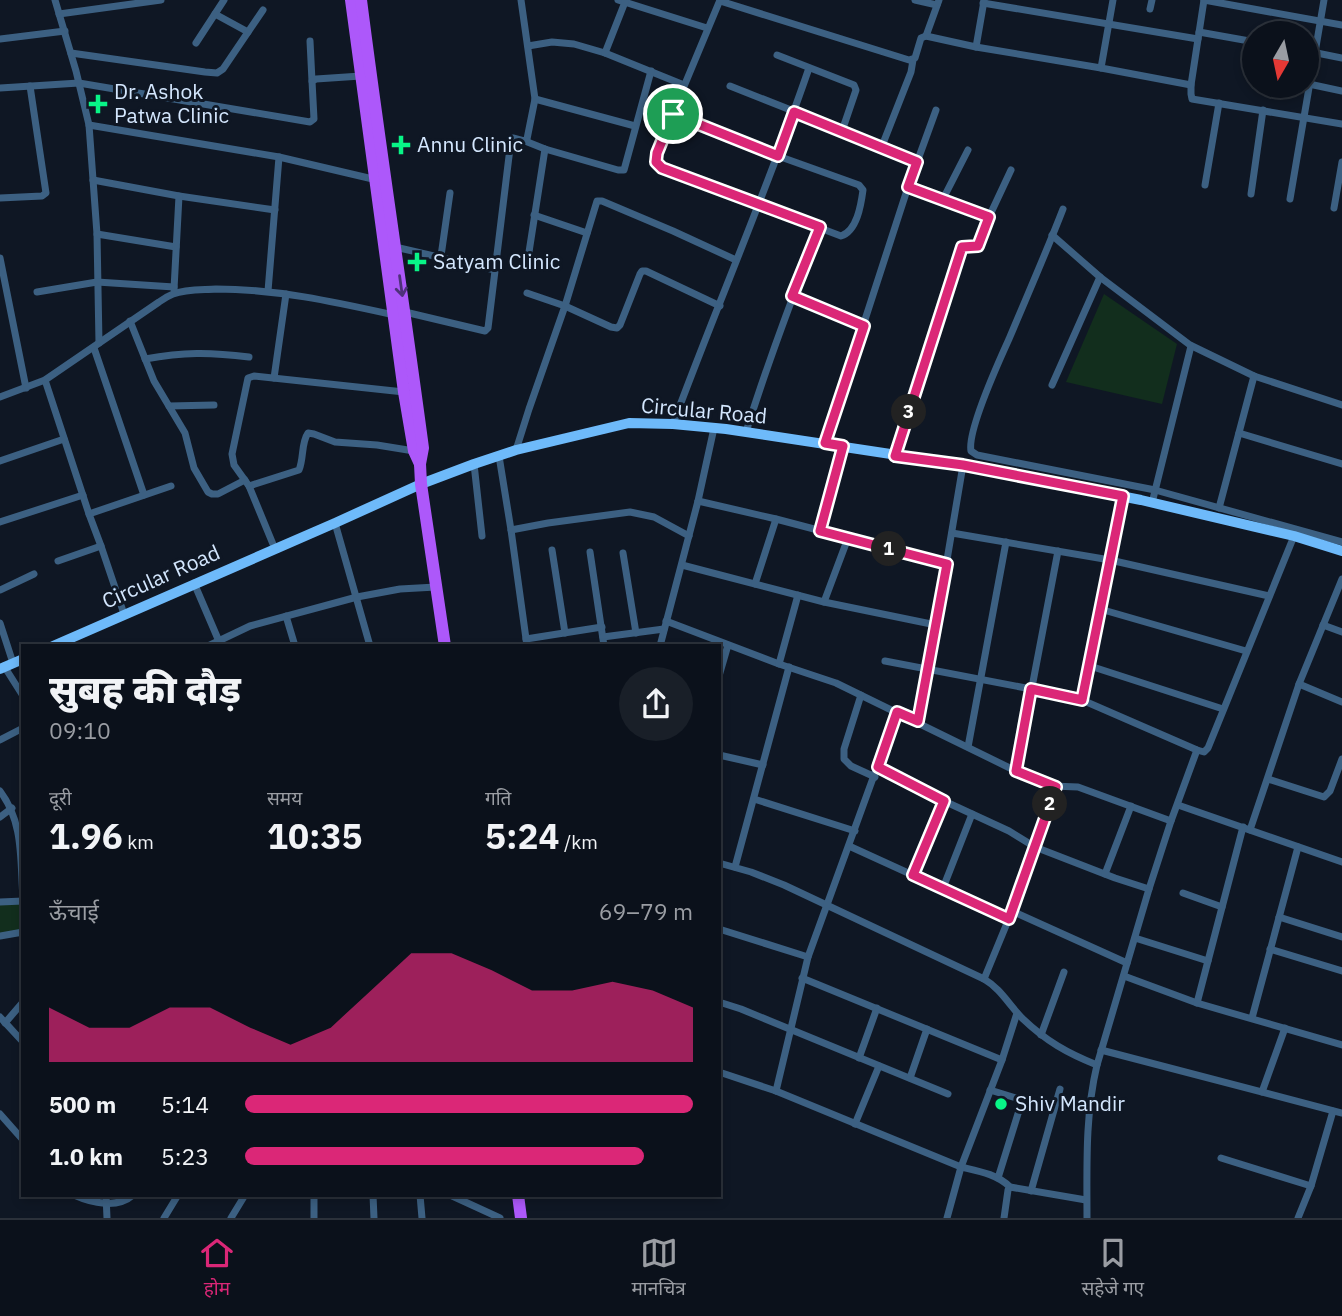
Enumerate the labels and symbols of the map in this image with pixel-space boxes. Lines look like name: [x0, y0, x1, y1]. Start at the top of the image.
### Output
north arrow: [1242, 21, 1320, 98]
place label: Dr. Ashok Patwa Clinic: [114, 77, 229, 129]
pin: [643, 84, 703, 144]
marker: Dr. Ashok Patwa Clinic: [88, 94, 108, 114]
place label: Annu Clinic: [417, 130, 523, 158]
marker: Annu Clinic: [391, 135, 411, 155]
place label: Satyam Clinic: [433, 247, 560, 275]
marker: Satyam Clinic: [407, 252, 427, 272]
one-way arrow: [395, 274, 408, 297]
street label: Circular Road: [640, 391, 768, 429]
pin: 3: [892, 394, 926, 430]
pin: 1: [872, 532, 906, 566]
street label: Circular Road: [97, 538, 224, 615]
pin: 2: [1032, 786, 1068, 822]
place label: Shiv Mandir: [1015, 1089, 1125, 1117]
marker: Shiv Mandir: [993, 1096, 1009, 1112]

